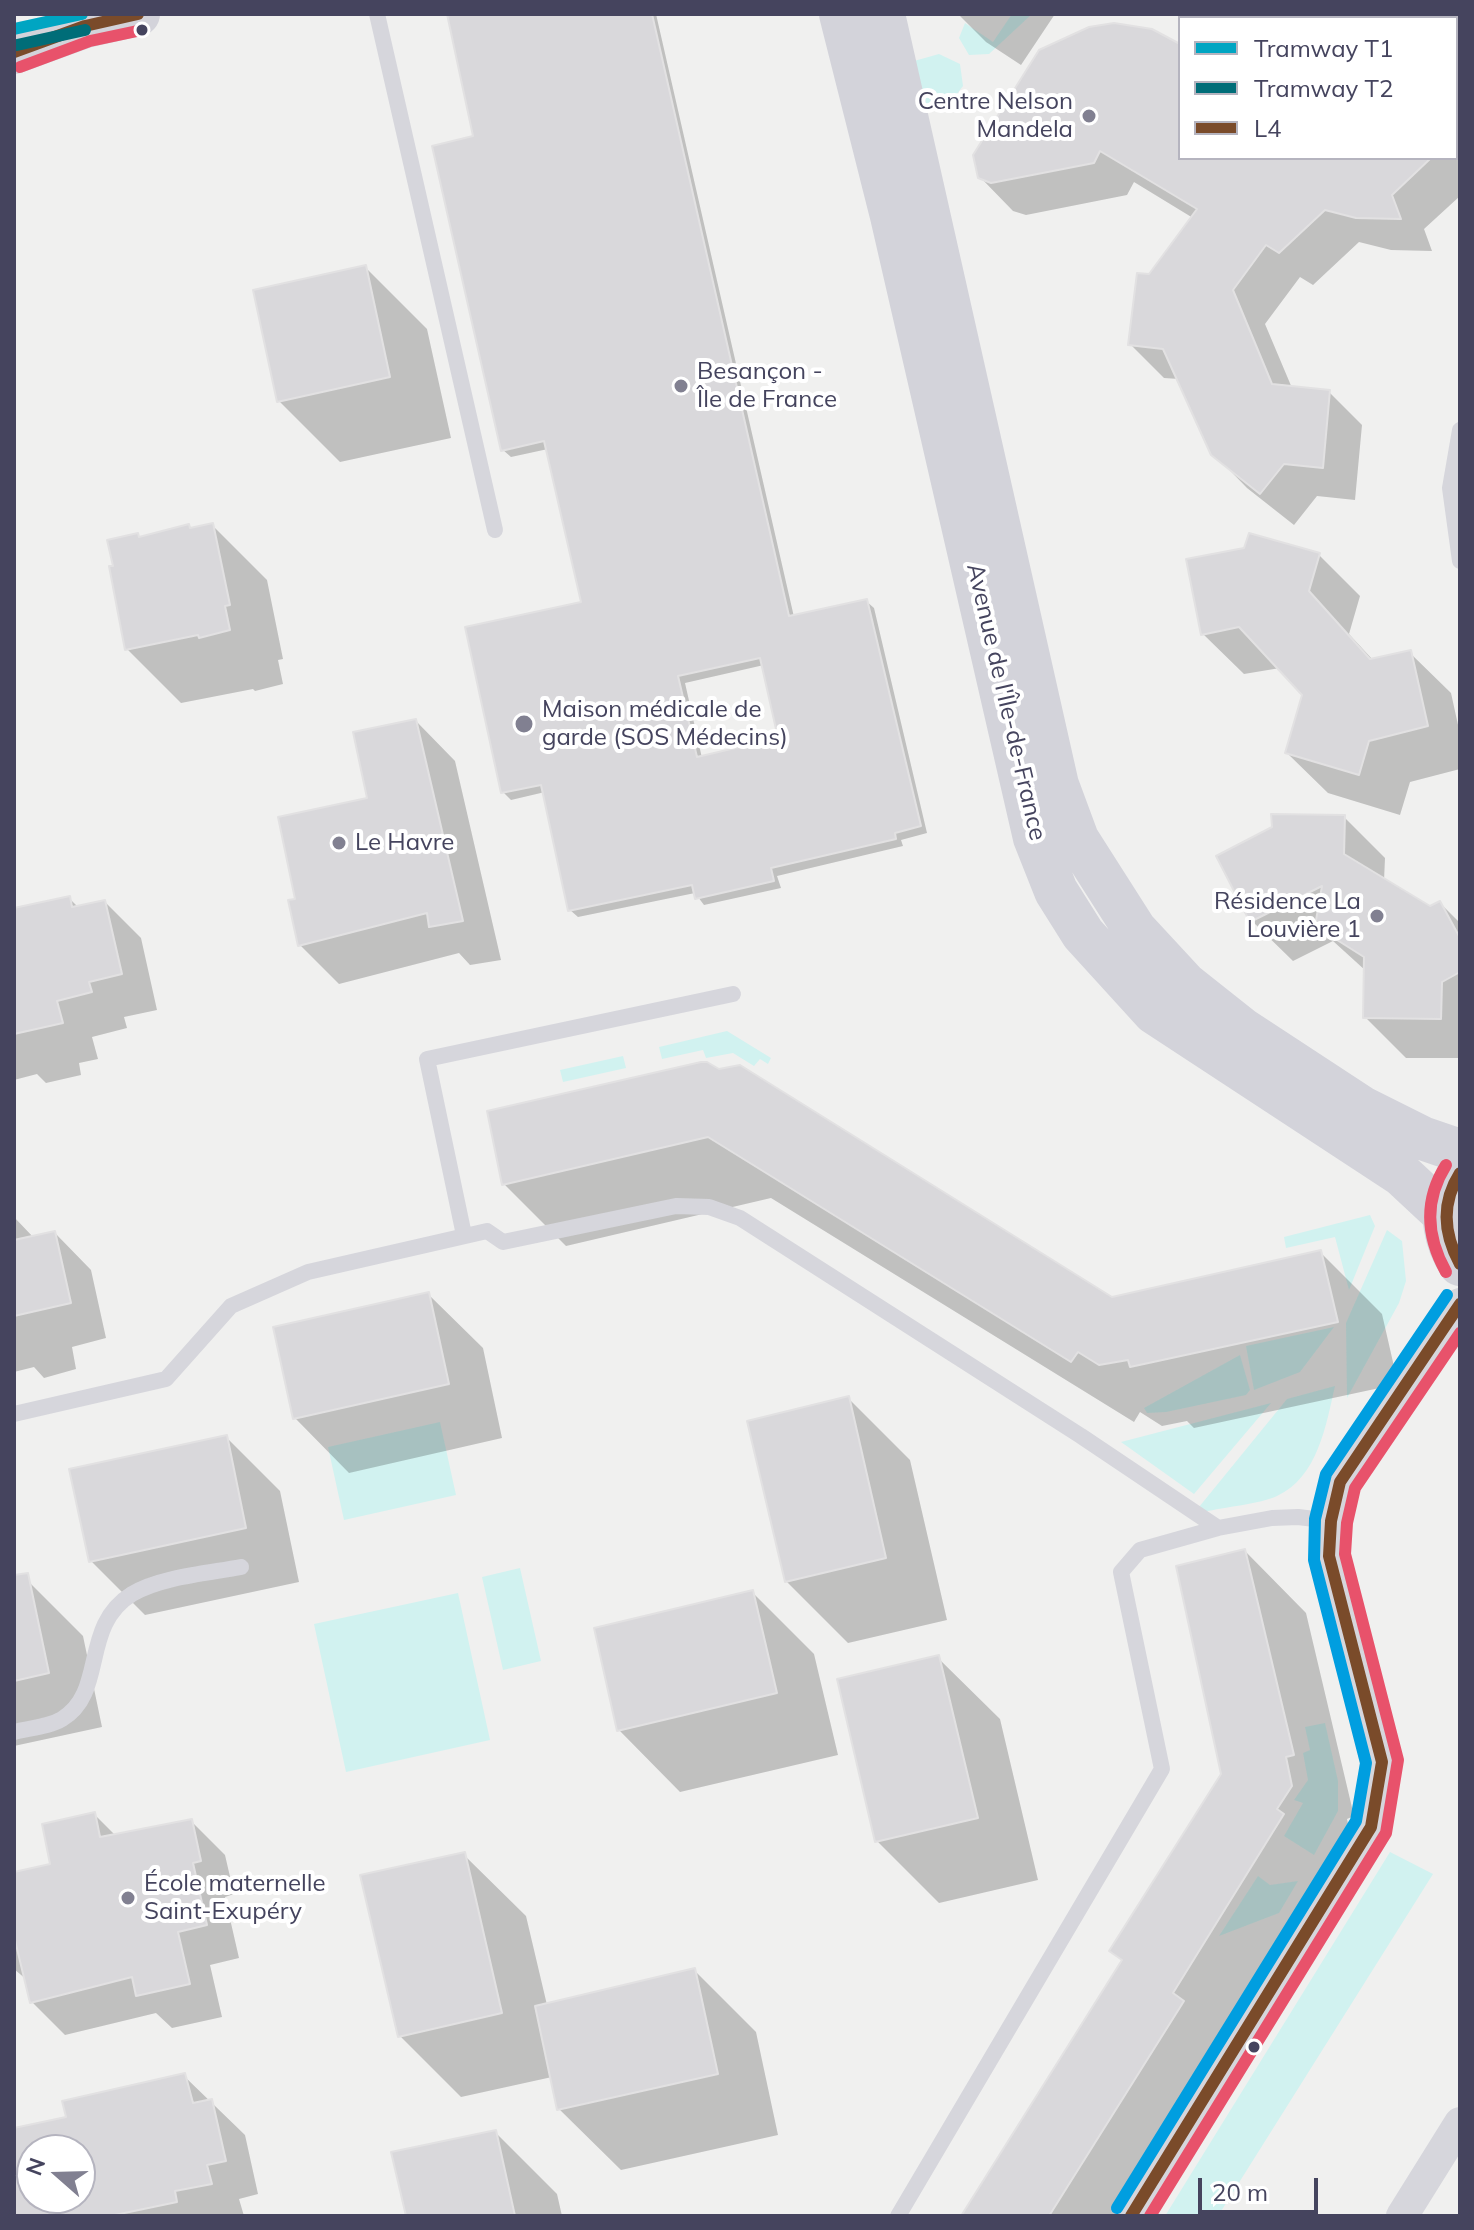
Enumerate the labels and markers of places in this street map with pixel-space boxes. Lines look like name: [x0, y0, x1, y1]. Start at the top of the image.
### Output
unlabelled marker: [134, 22, 150, 38]
place label: Centre Nelson Mandela: [918, 88, 1073, 144]
marker: Centre Nelson Mandela: [1080, 107, 1098, 125]
place label: Besançon - Île de France: [697, 358, 837, 414]
marker: Besançon - Île de France: [672, 377, 690, 395]
place label: Maison médicale de garde (SOS Médecins): [542, 696, 788, 752]
marker: Maison médicale de garde (SOS Médecins): [513, 713, 535, 735]
place label: Le Havre: [355, 829, 454, 857]
marker: Le Havre: [330, 834, 348, 852]
place label: Résidence La Louvière 1: [1214, 888, 1361, 944]
marker: Résidence La Louvière 1: [1368, 907, 1386, 925]
place label: École maternelle Saint-Exupéry: [144, 1870, 326, 1926]
marker: École maternelle Saint-Exupéry: [119, 1889, 137, 1907]
unlabelled marker: [1246, 2039, 1262, 2055]

